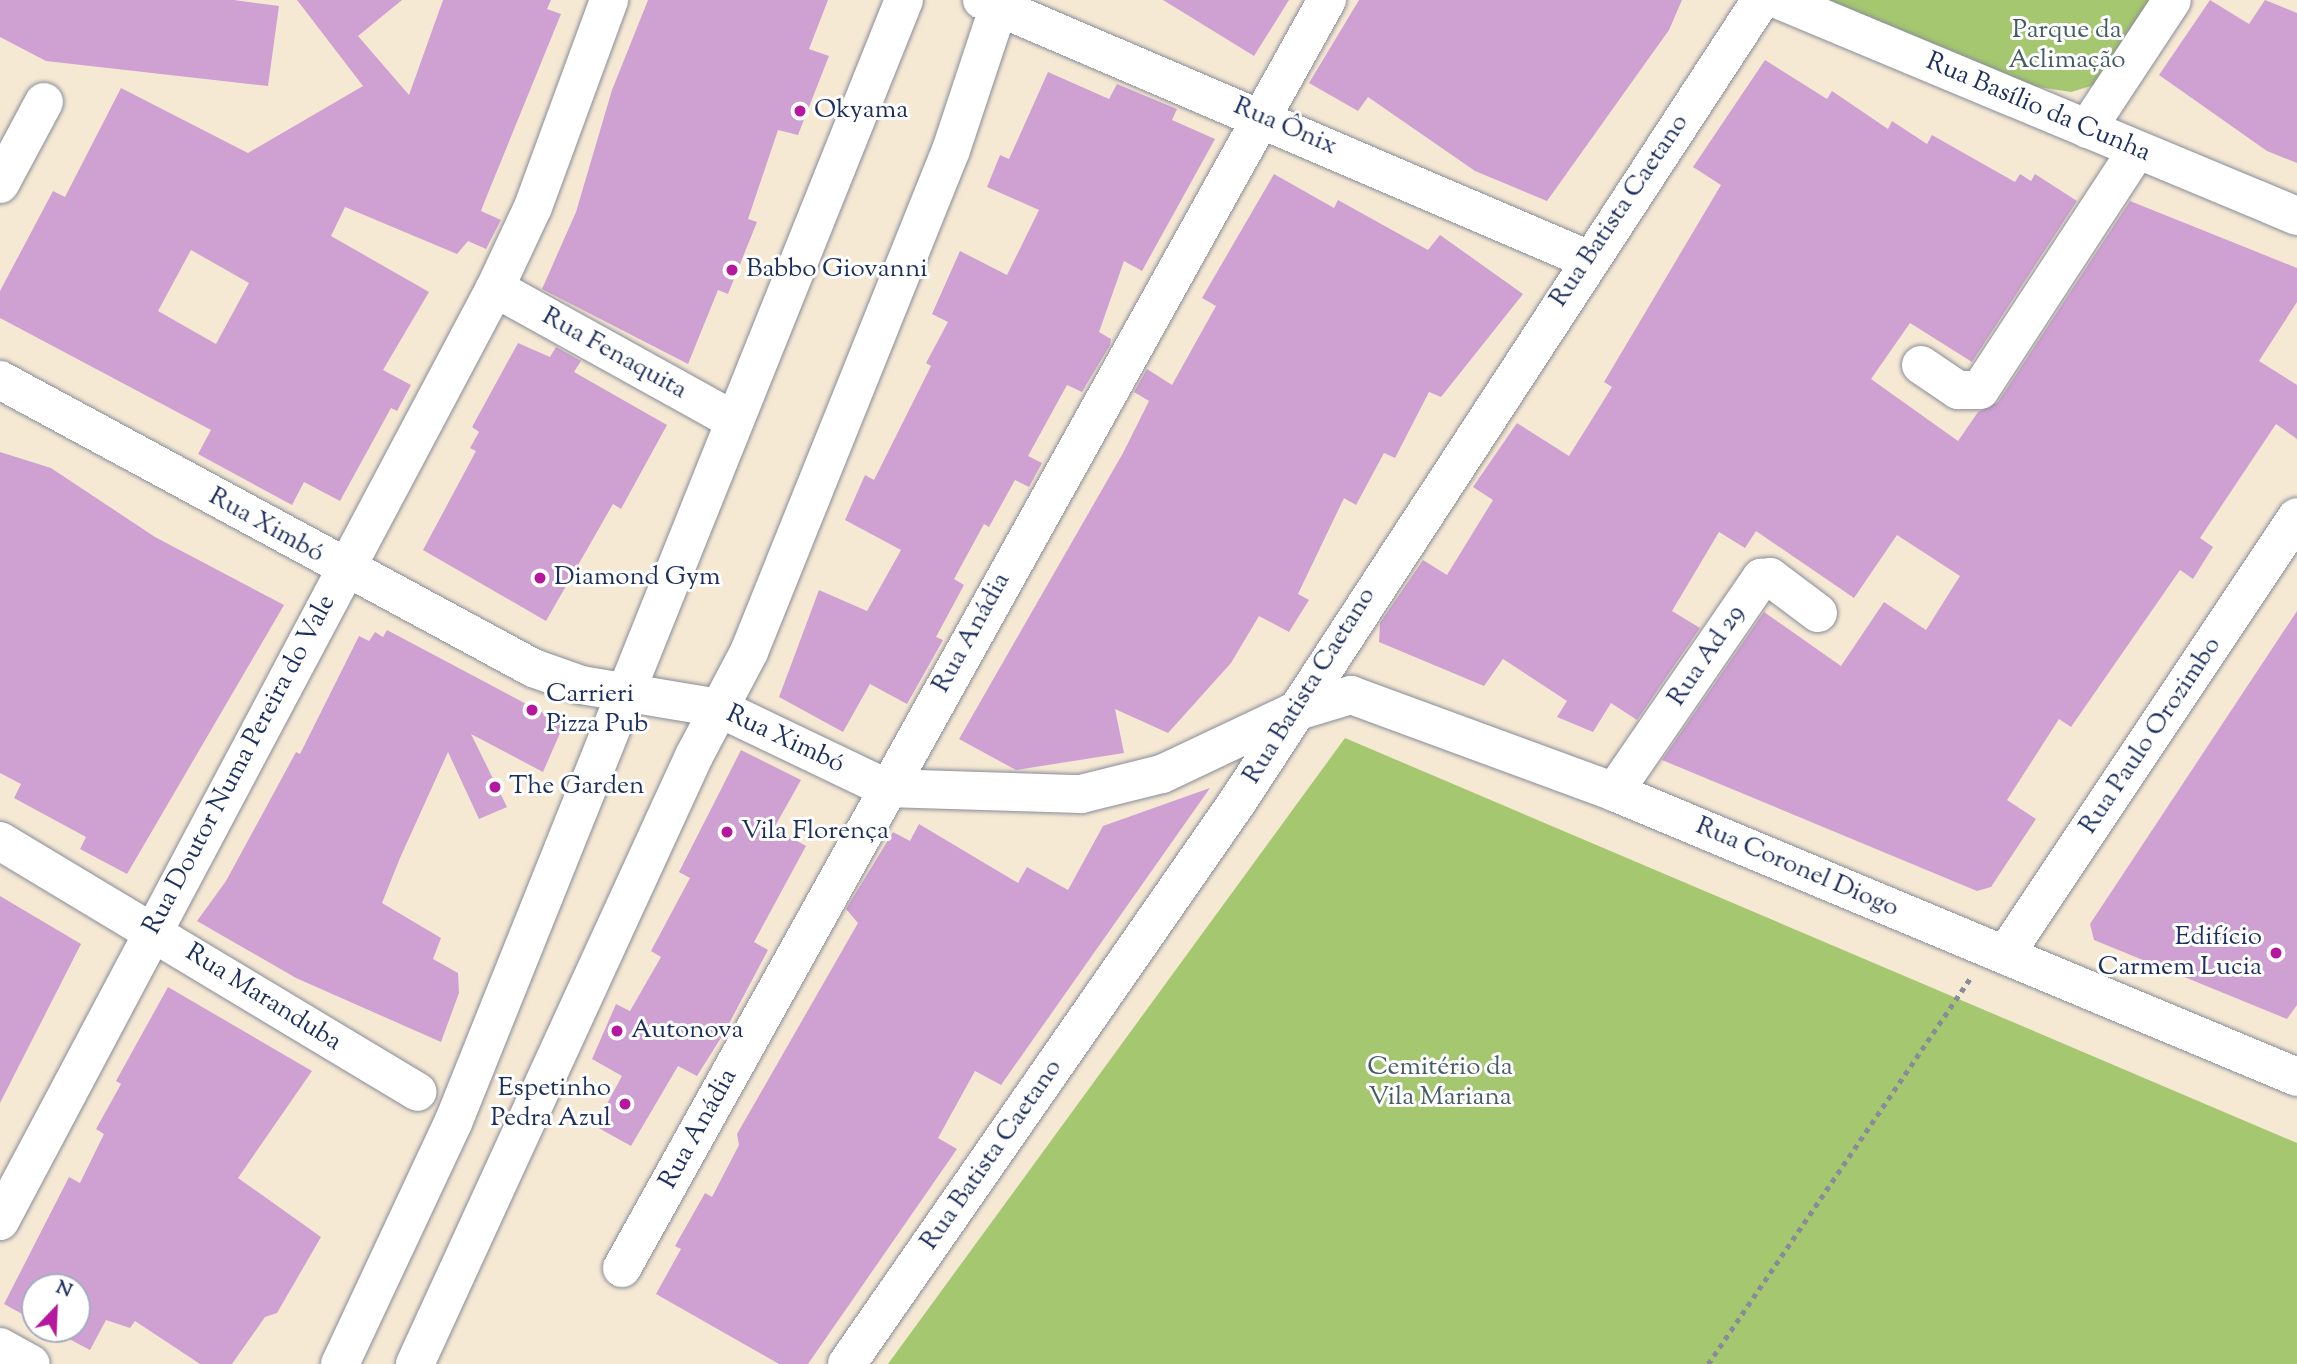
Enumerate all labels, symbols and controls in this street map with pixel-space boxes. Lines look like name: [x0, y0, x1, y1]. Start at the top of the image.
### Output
park label: Parque da Aclimação: [2009, 15, 2125, 76]
street label: Rua Basílio da Cunha: [1921, 47, 2155, 169]
street label: Rua Ônix: [1228, 91, 1342, 163]
place label: Okyama: [814, 95, 908, 127]
marker: Okyama: [792, 103, 808, 119]
street label: Rua Batista Caetano: [1544, 109, 1696, 313]
place label: Babbo Giovanni: [746, 254, 928, 286]
marker: Babbo Giovanni: [724, 262, 740, 278]
street label: Rua Fenaquita: [536, 301, 692, 407]
street label: Rua Ximbó: [203, 482, 329, 570]
place label: Diamond Gym: [554, 562, 720, 594]
street label: Rua Anádia: [926, 567, 1018, 699]
marker: Diamond Gym: [532, 570, 548, 586]
street label: Rua Batista Caetano: [1237, 582, 1383, 790]
street label: Rua Doutor Numa Pereira do Vale: [137, 590, 343, 940]
street label: Rua Ad 29: [1662, 599, 1752, 713]
street label: Rua Paulo Orozimbo: [2073, 631, 2229, 841]
place label: Carrieri Pizza Pub: [546, 679, 648, 740]
street label: Rua Ximbó: [721, 699, 849, 781]
marker: Carrieri Pizza Pub: [524, 702, 540, 718]
place label: The Garden: [509, 771, 644, 803]
marker: The Garden: [487, 779, 503, 795]
street label: Rua Coronel Diogo: [1691, 811, 1903, 925]
place label: Vila Florença: [741, 816, 889, 848]
marker: Vila Florença: [719, 824, 735, 840]
place label: Edifício Carmem Lucia: [2098, 922, 2262, 984]
street label: Rua Maranduba: [179, 938, 347, 1058]
marker: Edifício Carmem Lucia: [2268, 945, 2284, 961]
place label: Autonova: [631, 1015, 743, 1047]
marker: Autonova: [609, 1023, 625, 1039]
park label: Cemitério da Vila Mariana: [1367, 1052, 1513, 1114]
street label: Rua Batista Caetano: [914, 1054, 1070, 1256]
street label: Rua Anádia: [653, 1063, 745, 1195]
place label: Espetinho Pedra Azul: [490, 1073, 611, 1134]
marker: Espetinho Pedra Azul: [617, 1096, 633, 1112]
north arrow: [21, 1273, 91, 1343]
text: N: [51, 1275, 76, 1305]

